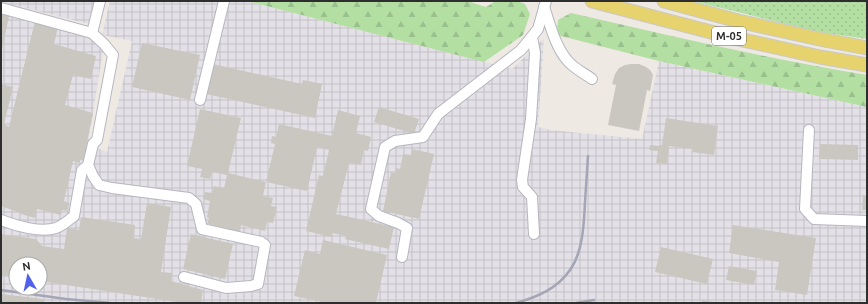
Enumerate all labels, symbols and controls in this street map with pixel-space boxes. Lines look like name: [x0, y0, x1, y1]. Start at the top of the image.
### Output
road number: М-05: [712, 27, 746, 45]
north arrow: [8, 256, 48, 296]
text: N: [21, 260, 31, 273]

